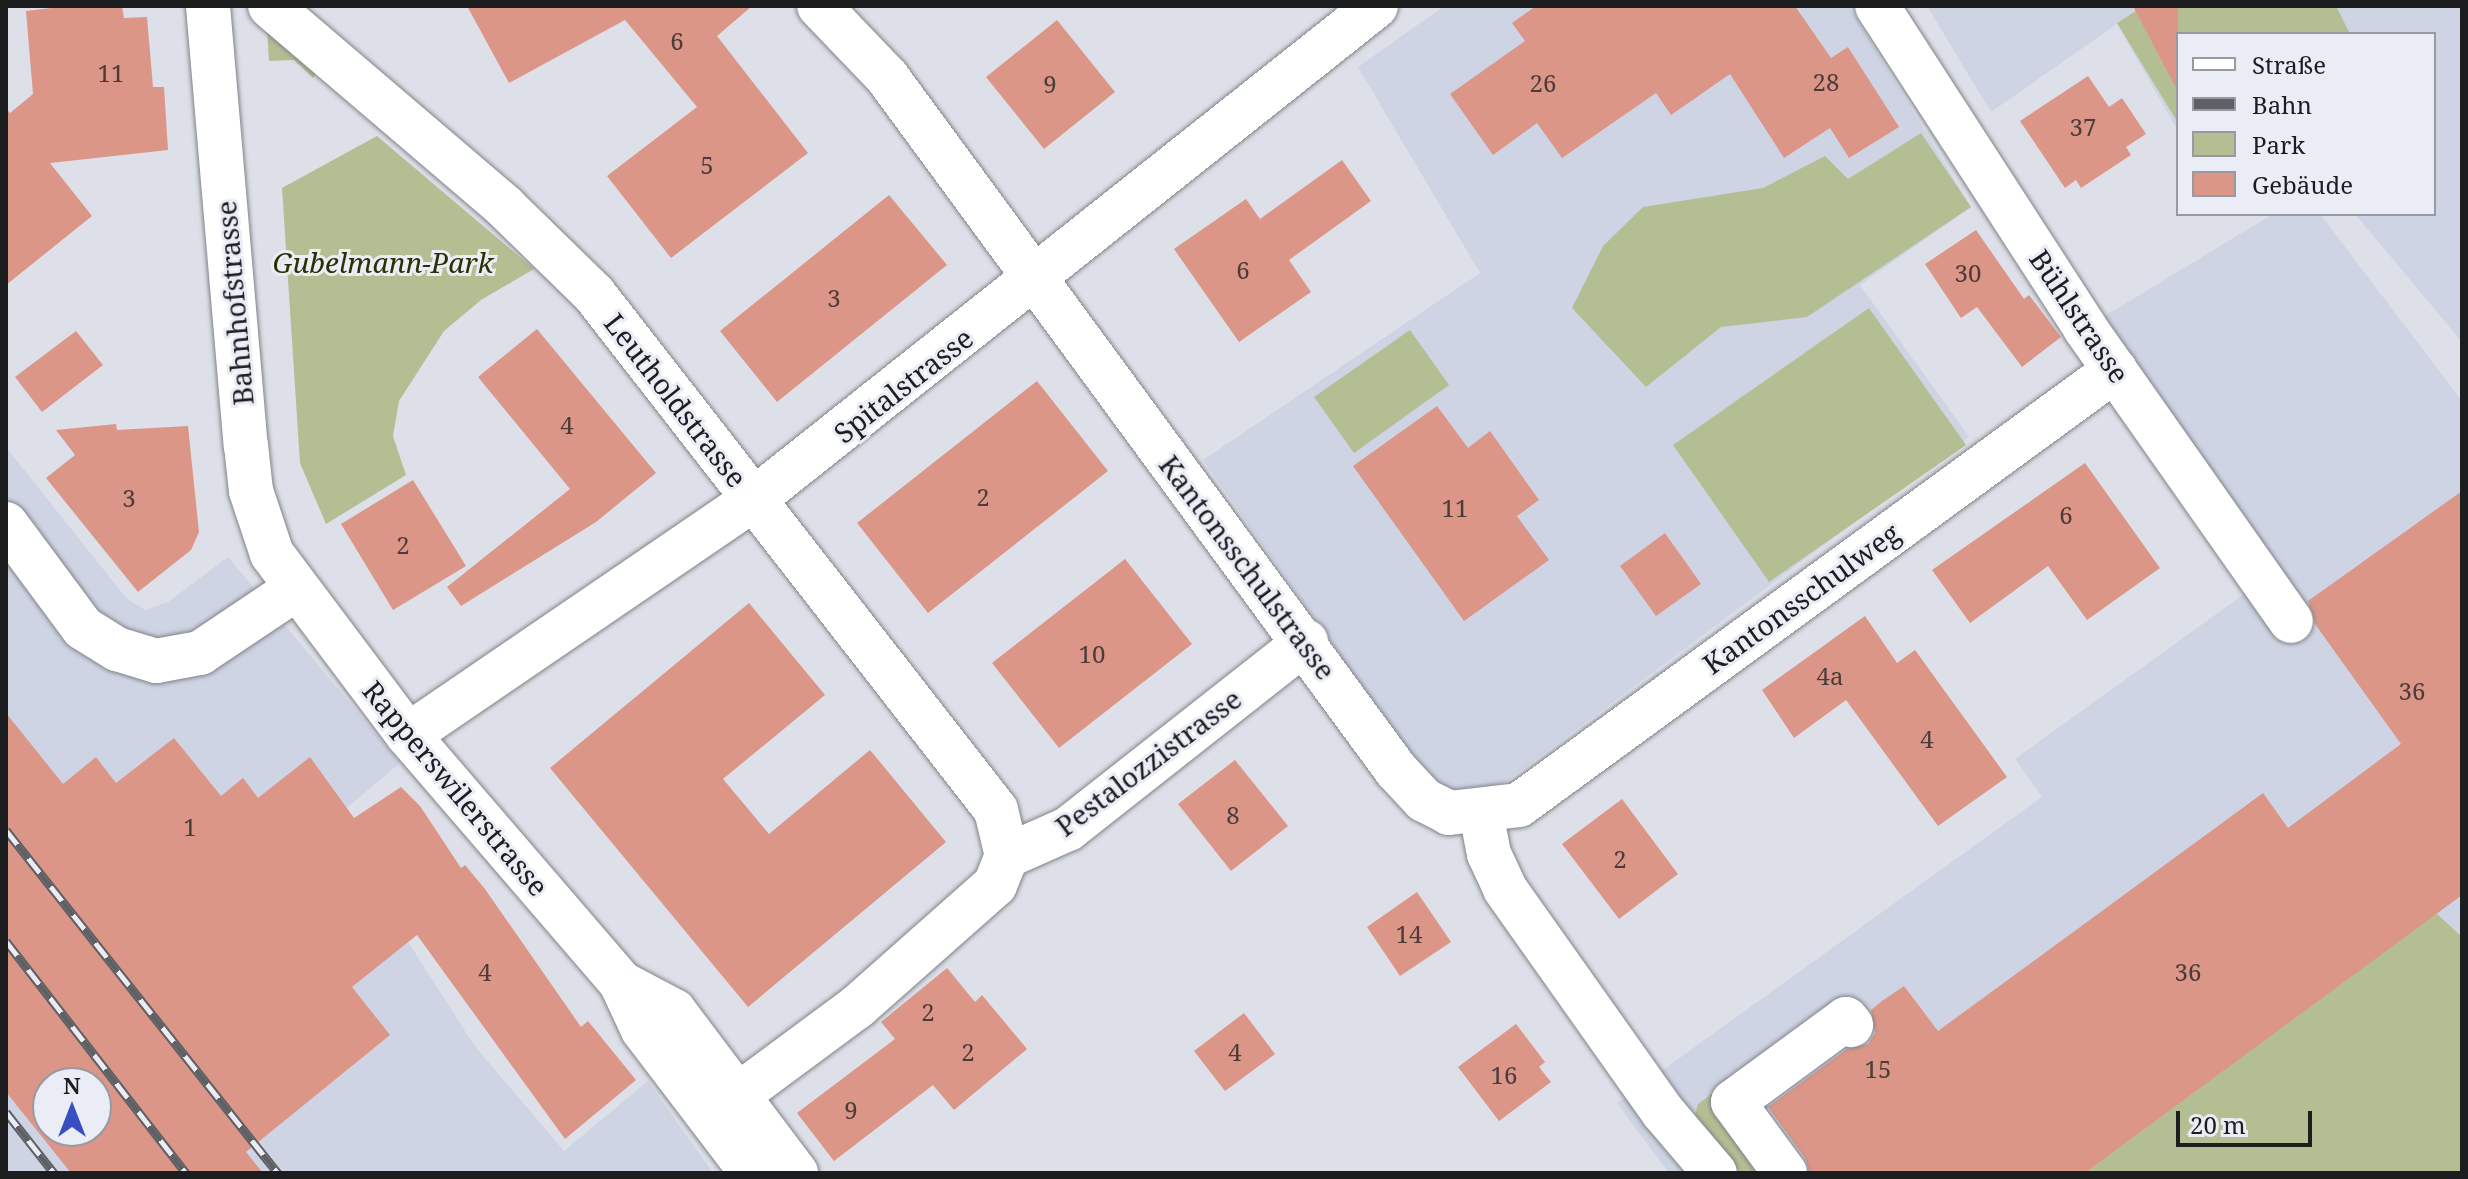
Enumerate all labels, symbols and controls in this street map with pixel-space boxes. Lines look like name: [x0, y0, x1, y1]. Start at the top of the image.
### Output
house number: 6: [670, 27, 684, 55]
legend: [2176, 32, 2436, 216]
text: Straße: [2252, 48, 2326, 81]
house number: 11: [98, 59, 124, 87]
house number: 28: [1813, 68, 1839, 96]
house number: 26: [1530, 69, 1556, 97]
house number: 9: [1043, 70, 1057, 98]
text: Bahn: [2252, 88, 2312, 121]
house number: 37: [2070, 113, 2096, 141]
text: Park: [2252, 128, 2305, 161]
house number: 5: [700, 151, 714, 179]
text: Gebäude: [2252, 168, 2353, 201]
street label: Bahnhofstrasse: [208, 199, 260, 407]
street label: Bühlstrasse: [2023, 243, 2137, 389]
park label: Gubelmann-Park: [273, 245, 493, 279]
house number: 6: [1236, 256, 1250, 284]
house number: 30: [1955, 259, 1981, 287]
house number: 3: [827, 284, 841, 312]
street label: Leutholdstrasse: [598, 307, 754, 493]
street label: Spitalstrasse: [827, 320, 979, 450]
house number: 4: [560, 411, 574, 439]
street label: Kantonsschulstrasse: [1153, 448, 1343, 686]
house number: 2: [976, 483, 990, 511]
house number: 3: [122, 484, 136, 512]
house number: 11: [1442, 494, 1468, 522]
house number: 6: [2059, 501, 2073, 529]
street label: Kantonsschulweg: [1696, 515, 1906, 681]
house number: 2: [396, 531, 410, 559]
house number: 10: [1079, 640, 1105, 668]
house number: 4a: [1817, 662, 1843, 690]
street label: Rapperswilerstrasse: [356, 674, 556, 902]
house number: 36: [2399, 677, 2425, 705]
street label: Pestalozzistrasse: [1049, 681, 1247, 843]
house number: 4: [1920, 725, 1934, 753]
house number: 8: [1226, 801, 1240, 829]
house number: 1: [183, 813, 197, 841]
house number: 2: [1613, 845, 1627, 873]
house number: 14: [1396, 920, 1422, 948]
house number: 4: [478, 958, 492, 986]
house number: 36: [2175, 958, 2201, 986]
house number: 2: [921, 998, 935, 1026]
house number: 2: [961, 1038, 975, 1066]
house number: 4: [1228, 1038, 1242, 1066]
house number: 15: [1865, 1055, 1891, 1083]
house number: 16: [1491, 1061, 1517, 1089]
north arrow: [32, 1067, 112, 1147]
text: N: [63, 1070, 81, 1100]
scale bar: [2180, 1095, 2316, 1145]
house number: 9: [844, 1096, 858, 1124]
text: 20 m: [2190, 1108, 2246, 1141]

